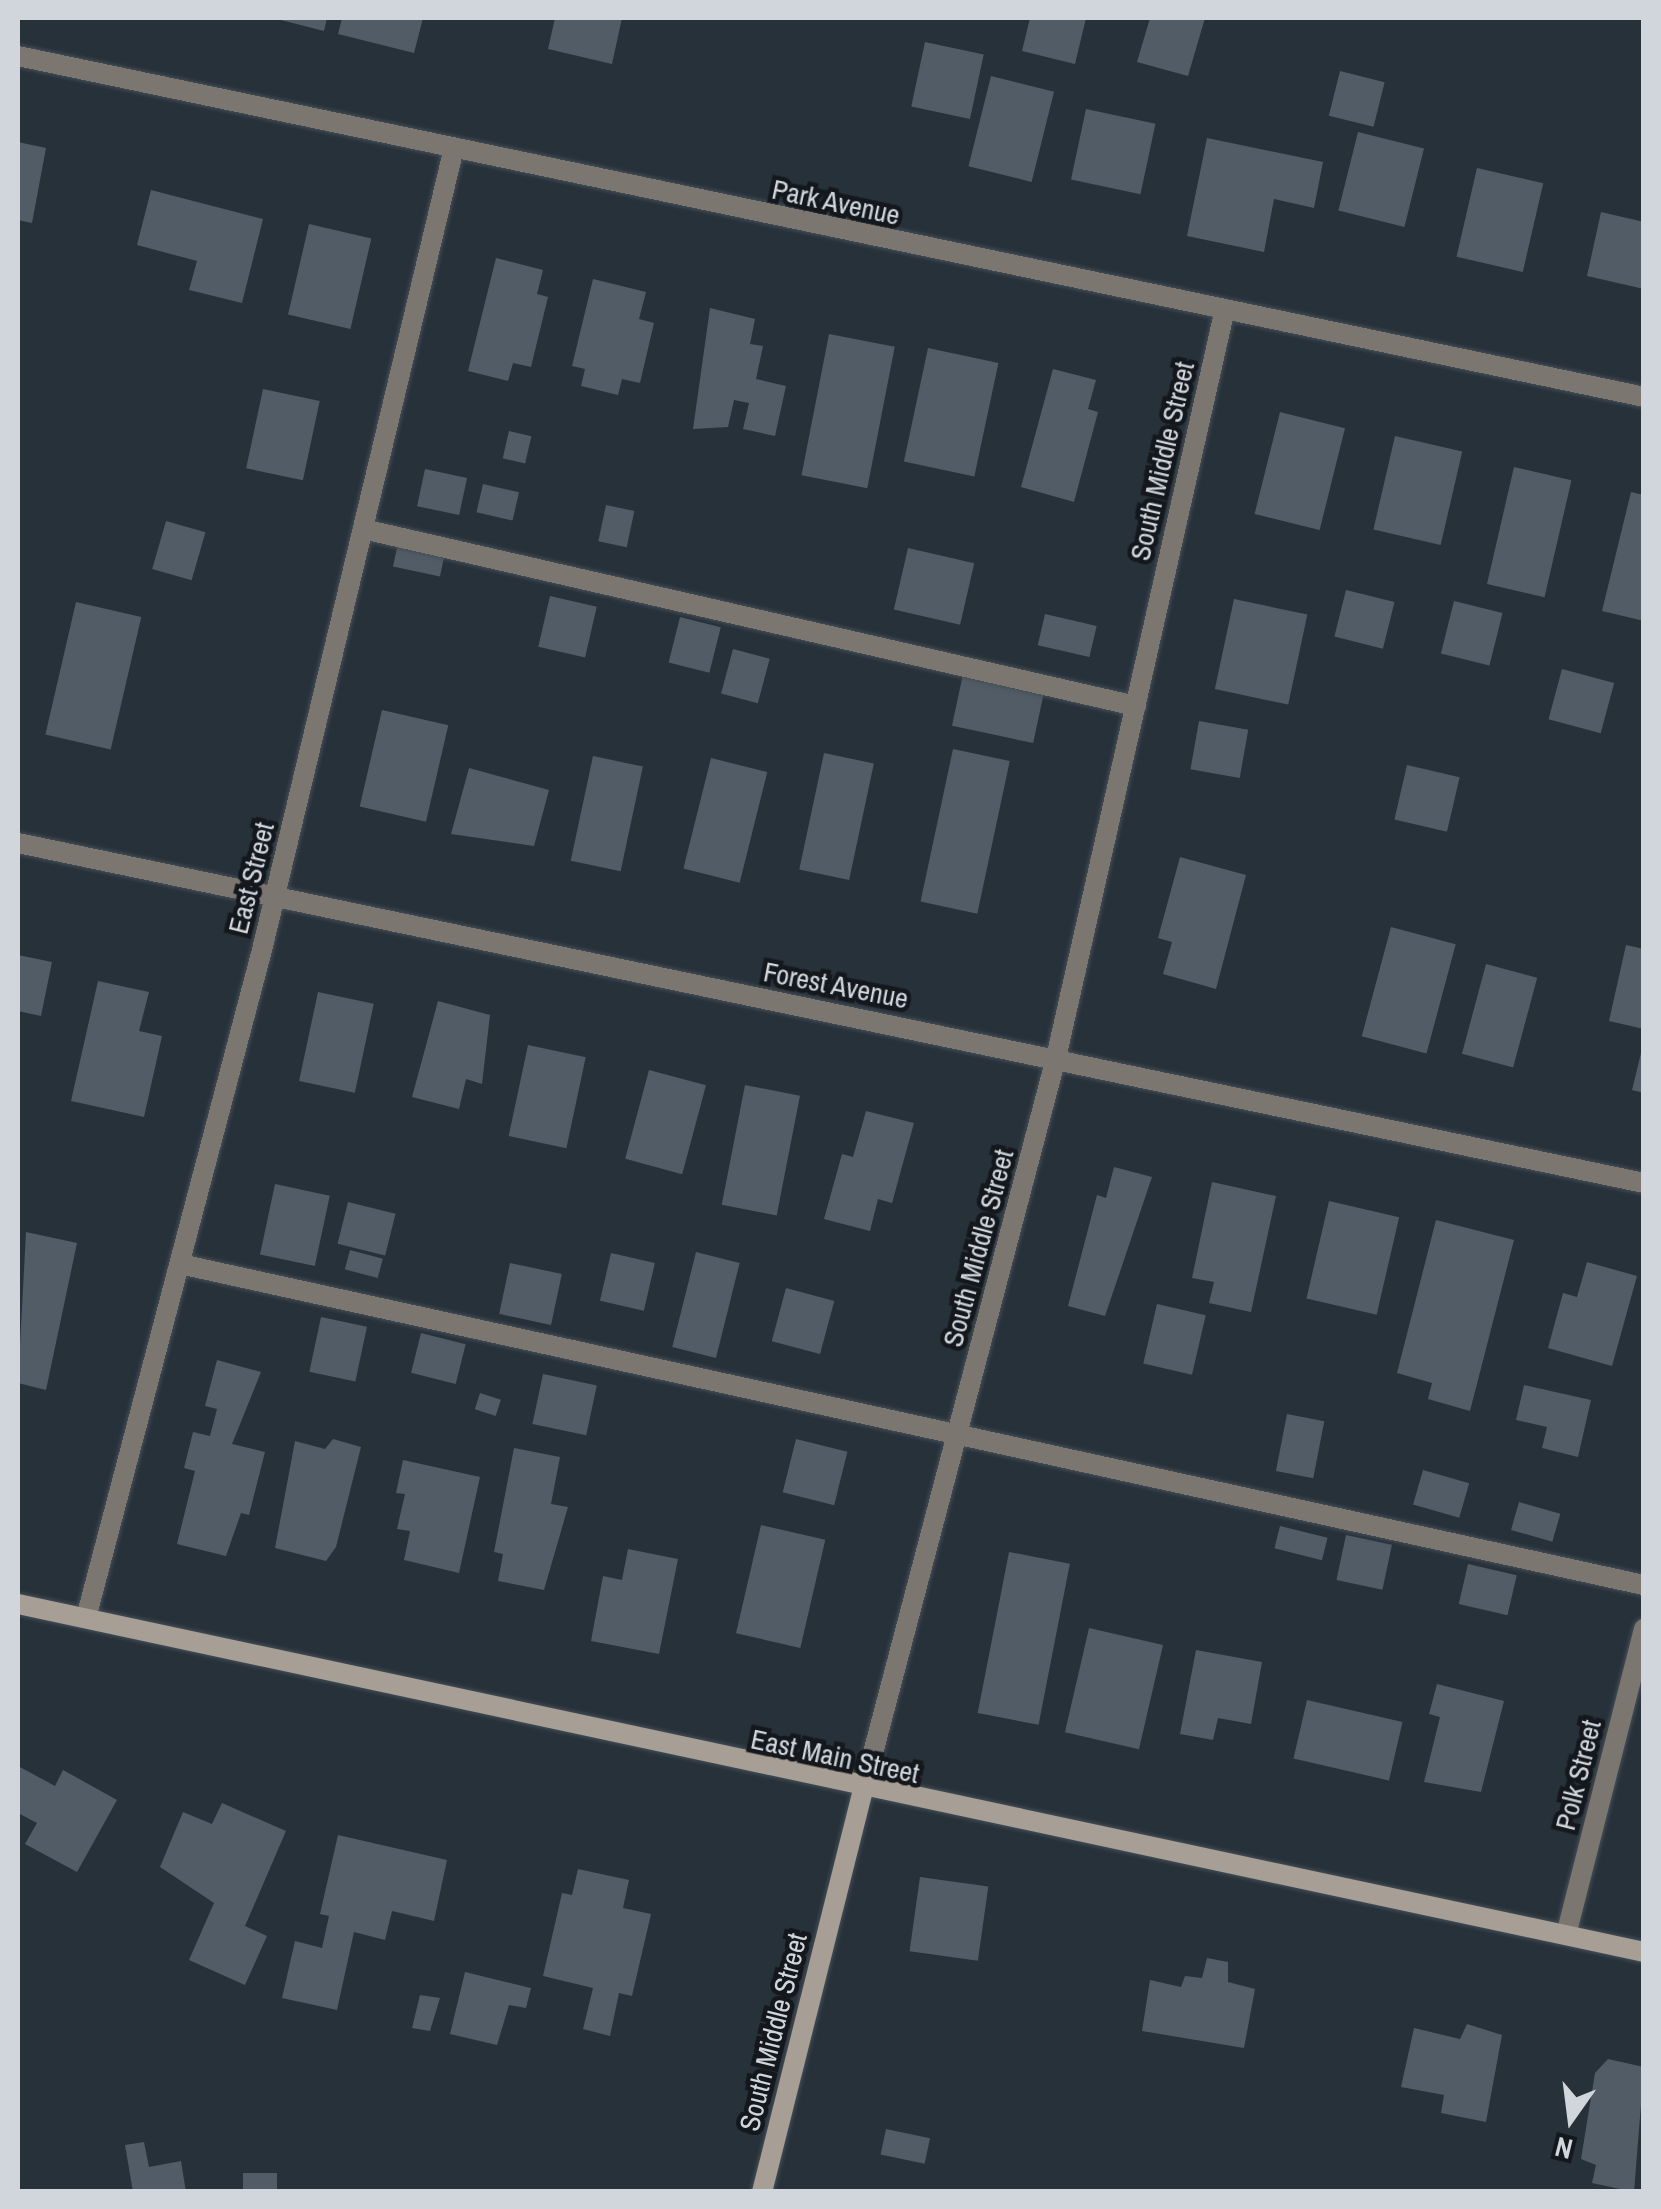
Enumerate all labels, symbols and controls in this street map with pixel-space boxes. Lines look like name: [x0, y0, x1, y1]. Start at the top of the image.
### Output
street label: Park Avenue: [768, 172, 904, 232]
street label: South Middle Street: [1123, 358, 1201, 564]
street label: East Street: [221, 819, 281, 937]
street label: Forest Avenue: [760, 954, 912, 1016]
street label: South Middle Street: [936, 1146, 1020, 1350]
street label: Polk Street: [1548, 1716, 1608, 1834]
street label: East Main Street: [748, 1722, 922, 1790]
street label: South Middle Street: [732, 1929, 814, 2135]
north arrow: [1521, 2069, 1621, 2169]
text: N: [1551, 2128, 1576, 2169]

